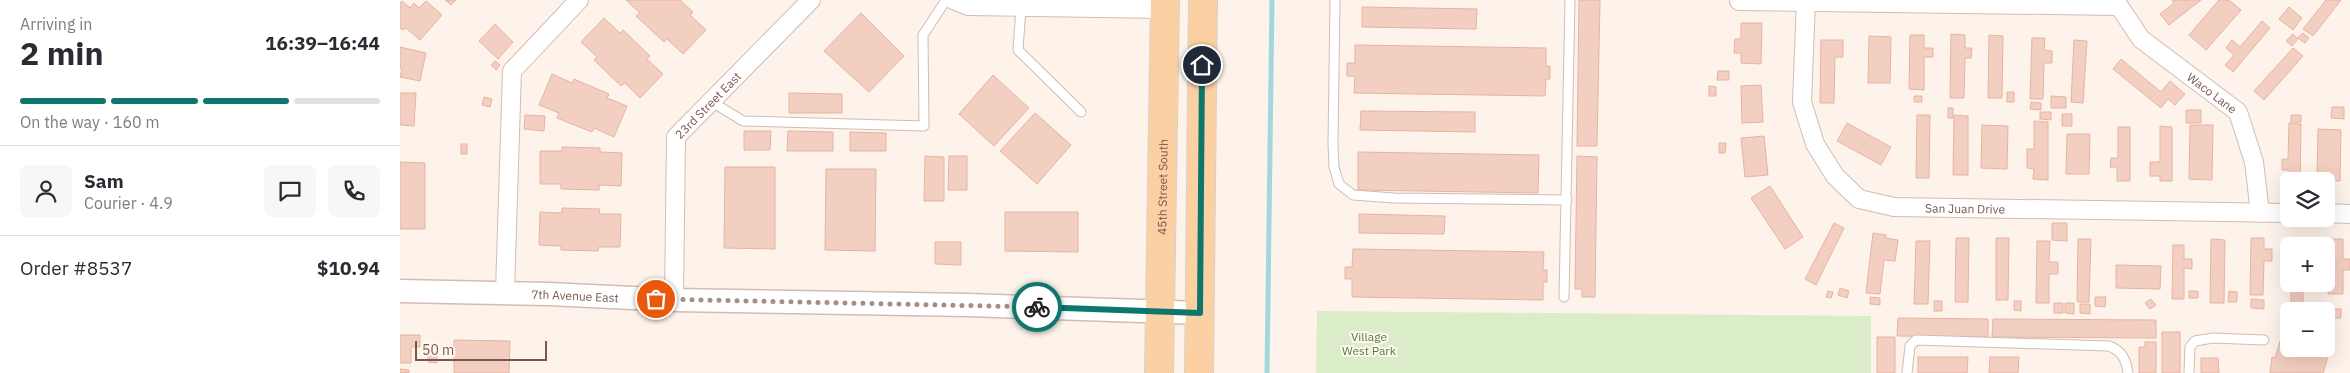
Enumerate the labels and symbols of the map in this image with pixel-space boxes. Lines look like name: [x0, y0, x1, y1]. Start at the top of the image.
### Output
pin: [1181, 44, 1223, 86]
street label: 23rd Street East: [671, 68, 744, 141]
street label: Waco Lane: [2184, 69, 2240, 116]
street label: 45th Street South: [1154, 139, 1170, 235]
street label: San Juan Drive: [1925, 200, 2006, 216]
pin: [635, 278, 677, 320]
courier: [1012, 282, 1062, 332]
street label: 7th Avenue East: [531, 286, 619, 305]
park label: Village West Park: [1342, 329, 1397, 358]
scale bar: [415, 338, 548, 361]

